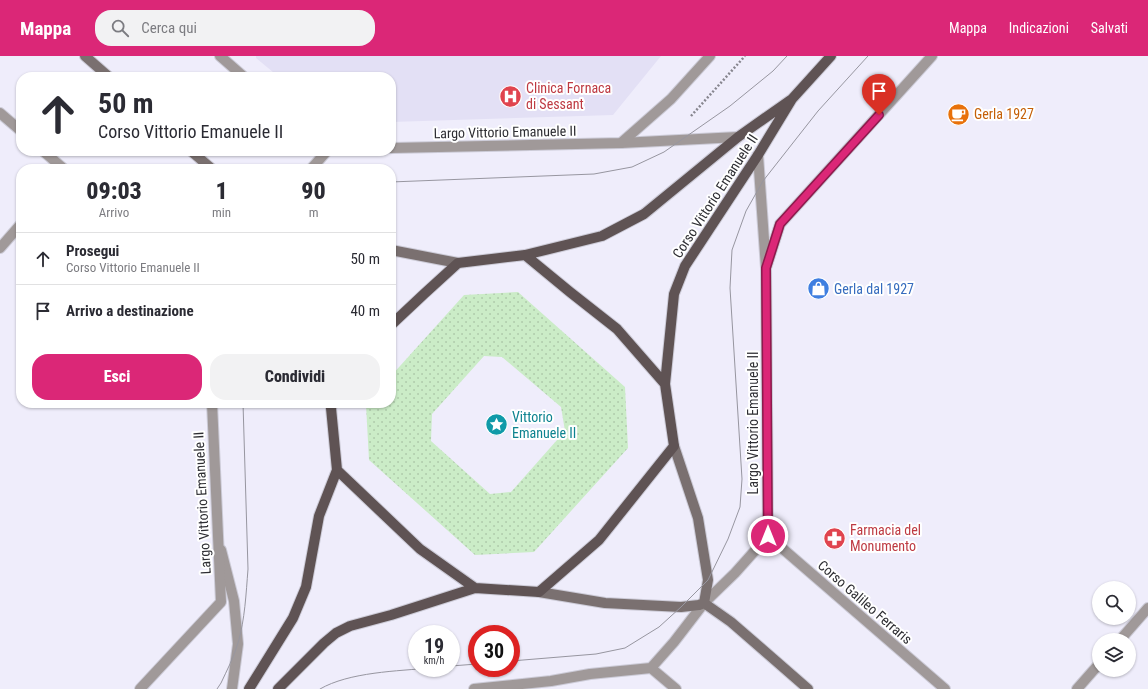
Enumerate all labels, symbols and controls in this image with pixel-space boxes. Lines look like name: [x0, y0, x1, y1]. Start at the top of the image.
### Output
search box: [95, 10, 375, 46]
text: Mappa: [20, 17, 71, 40]
icon: search: [109, 17, 131, 39]
text: Cerca qui: [141, 19, 197, 37]
text: Mappa: [949, 20, 987, 36]
text: Indicazioni: [1009, 20, 1069, 36]
text: Salvati: [1091, 20, 1128, 36]
pin: [862, 74, 896, 115]
place label: Clinica Fornaca di Sessant: [526, 80, 611, 112]
icon: arrive: [868, 80, 890, 102]
hospital icon: Clinica Fornaca di Sessant: [497, 83, 523, 109]
text: 50 m: [98, 87, 154, 120]
icon: ahead: [32, 88, 84, 140]
cafe icon: Gerla 1927: [946, 101, 972, 127]
place label: Gerla 1927: [974, 106, 1034, 122]
text: Corso Vittorio Emanuele II: [98, 121, 283, 142]
street label: Largo Vittorio Emanuele II: [433, 123, 577, 141]
street label: Corso Vittorio Emanuele II: [669, 131, 761, 261]
text: 09:03: [86, 177, 142, 205]
text: 1: [215, 177, 228, 205]
text: 90: [301, 177, 326, 205]
text: Arrivo: [99, 205, 129, 220]
text: min: [212, 205, 231, 220]
text: m: [309, 205, 318, 220]
text: Prosegui: [66, 242, 119, 260]
icon: ahead: [32, 248, 54, 270]
text: 50 m: [350, 250, 380, 268]
text: Corso Vittorio Emanuele II: [66, 260, 200, 275]
shop icon: Gerla dal 1927: [806, 276, 832, 302]
place label: Gerla dal 1927: [834, 281, 914, 297]
icon: arrive: [32, 300, 54, 322]
text: Arrivo a destinazione: [66, 302, 194, 320]
text: 40 m: [350, 302, 380, 320]
street label: Largo Vittorio Emanuele II: [745, 352, 761, 494]
button: Esci: [32, 354, 202, 400]
button: Condividi: [210, 354, 380, 400]
place label: Vittorio Emanuele II: [512, 409, 576, 441]
place icon: Vittorio Emanuele II: [483, 412, 509, 438]
street label: Largo Vittorio Emanuele II: [190, 431, 214, 575]
position arrow: [747, 515, 789, 557]
place label: Farmacia del Monumento: [850, 522, 921, 554]
pharmacy icon: Farmacia del Monumento: [821, 525, 847, 551]
street label: Corso Galileo Ferraris: [815, 557, 915, 647]
map controls: [1092, 581, 1136, 677]
button: search: [1092, 581, 1136, 625]
speed limit sign: 30: [468, 625, 520, 677]
button: layers: [1092, 633, 1136, 677]
text: 19: [424, 634, 444, 658]
text: km/h: [424, 655, 444, 666]

